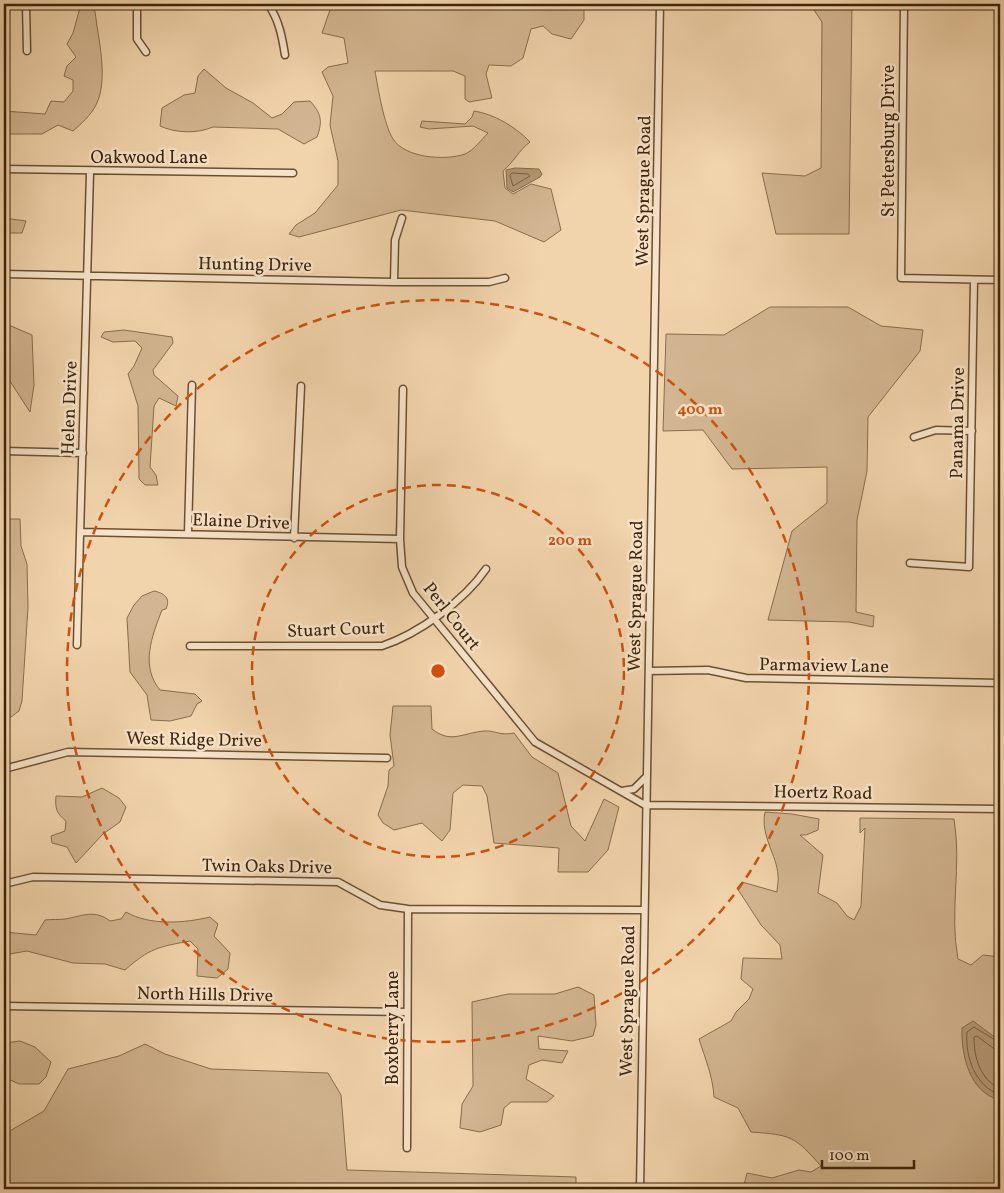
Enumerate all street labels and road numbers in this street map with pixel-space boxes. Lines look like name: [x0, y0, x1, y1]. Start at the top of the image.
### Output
street label: St Petersburg Drive: [877, 65, 902, 217]
street label: West Sprague Road: [631, 115, 658, 267]
street label: Oakwood Lane: [91, 146, 207, 171]
street label: Hunting Drive: [198, 252, 312, 279]
street label: Helen Drive: [56, 360, 85, 456]
street label: Panama Drive: [945, 367, 972, 479]
street label: Elaine Drive: [192, 508, 290, 537]
street label: West Sprague Road: [623, 520, 650, 672]
street label: Perl Court: [416, 578, 485, 656]
street label: Stuart Court: [287, 616, 386, 645]
street label: Parmaview Lane: [759, 653, 889, 680]
street label: West Ridge Drive: [126, 727, 262, 754]
street label: Hoertz Road: [773, 780, 873, 807]
street label: Twin Oaks Drive: [201, 854, 332, 881]
street label: West Sprague Road: [615, 925, 642, 1077]
street label: Boxberry Lane: [381, 971, 406, 1085]
street label: North Hills Drive: [137, 982, 273, 1009]

